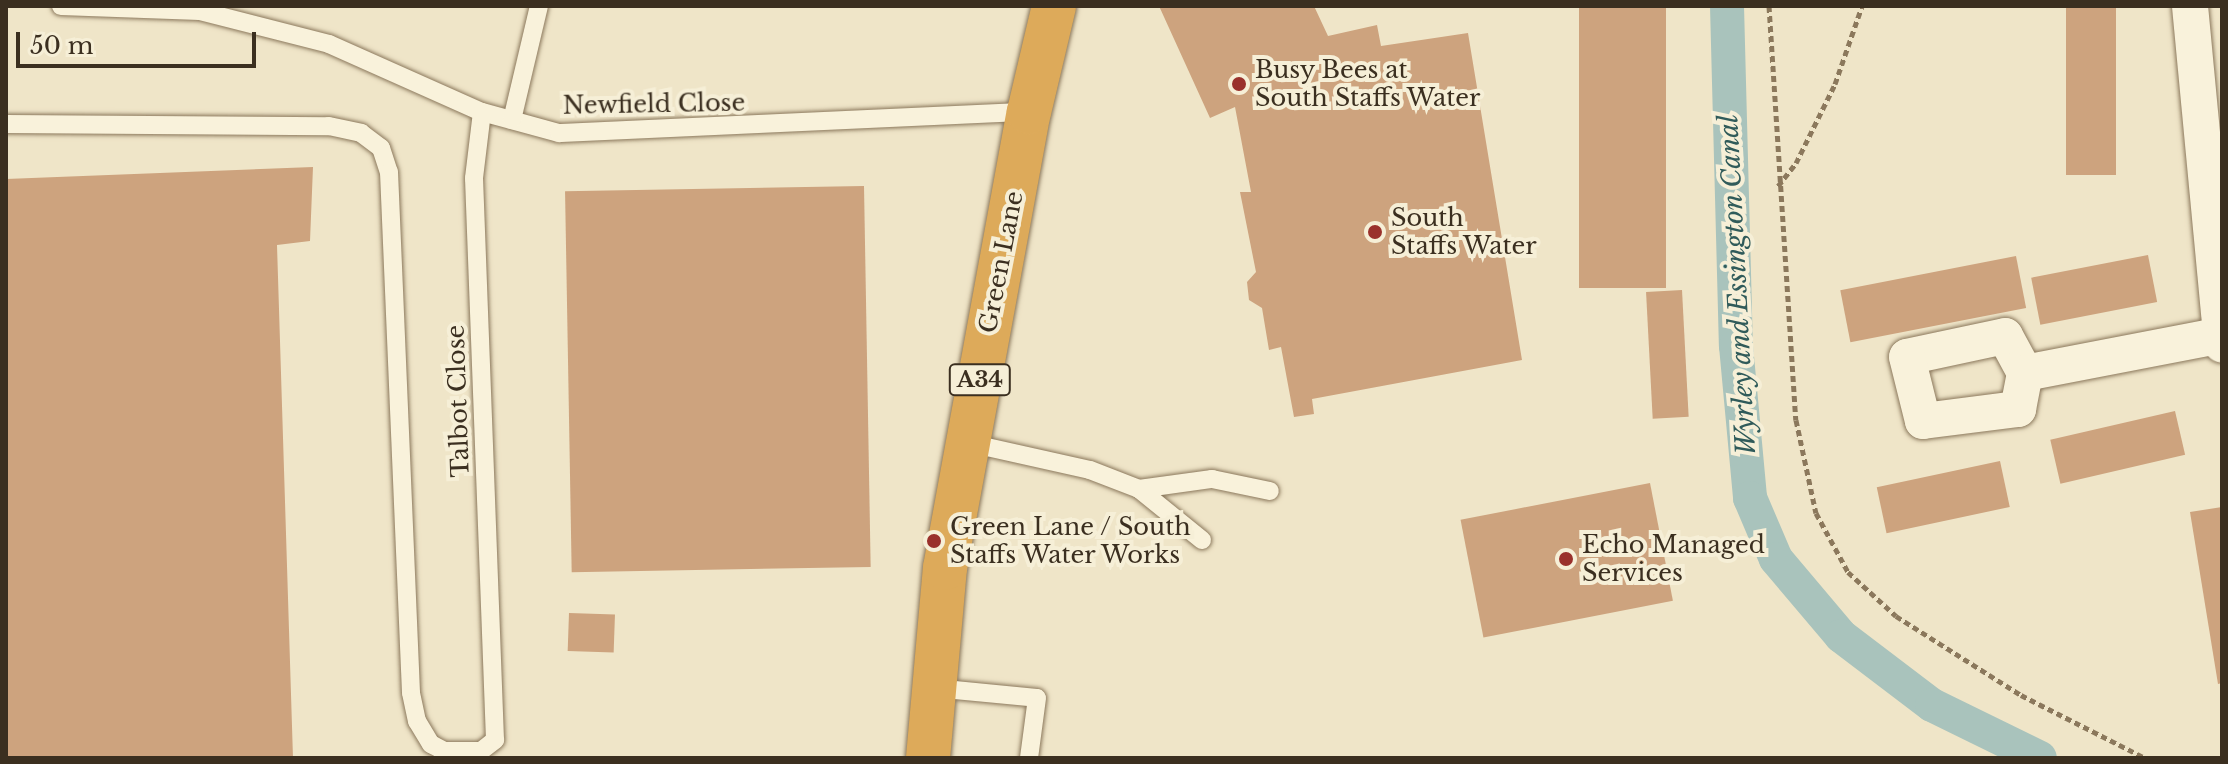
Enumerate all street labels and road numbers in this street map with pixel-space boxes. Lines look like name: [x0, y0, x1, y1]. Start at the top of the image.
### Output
street label: Newfield Close: [563, 88, 745, 120]
street label: Green Lane: [973, 189, 1029, 335]
street label: Talbot Close: [441, 324, 475, 478]
road number: A34: [948, 362, 1012, 398]

